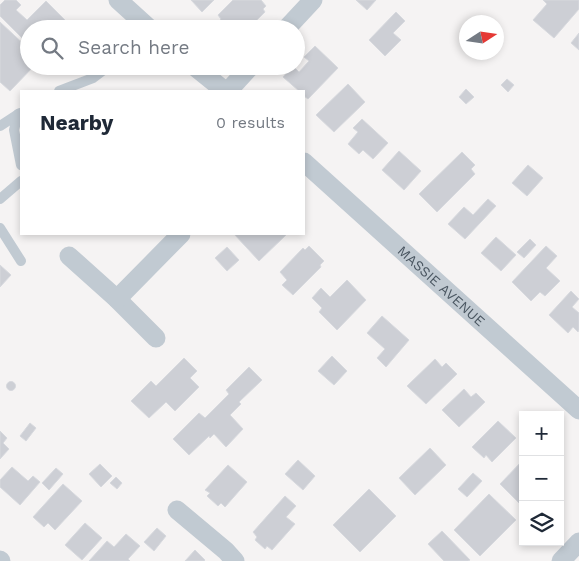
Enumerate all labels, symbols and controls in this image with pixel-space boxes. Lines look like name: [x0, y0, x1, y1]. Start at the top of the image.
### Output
north arrow: [459, 15, 504, 60]
search box: [20, 20, 305, 75]
icon: search: [38, 34, 66, 62]
text: Search here: [78, 36, 189, 59]
text: Nearby: [40, 110, 113, 135]
text: 0 results: [216, 113, 285, 132]
street label: MASSIE AVENUE: [394, 242, 488, 329]
map controls: [519, 411, 564, 546]
button: +: [519, 411, 564, 456]
button: −: [519, 456, 564, 501]
button: layers: [519, 501, 564, 546]

